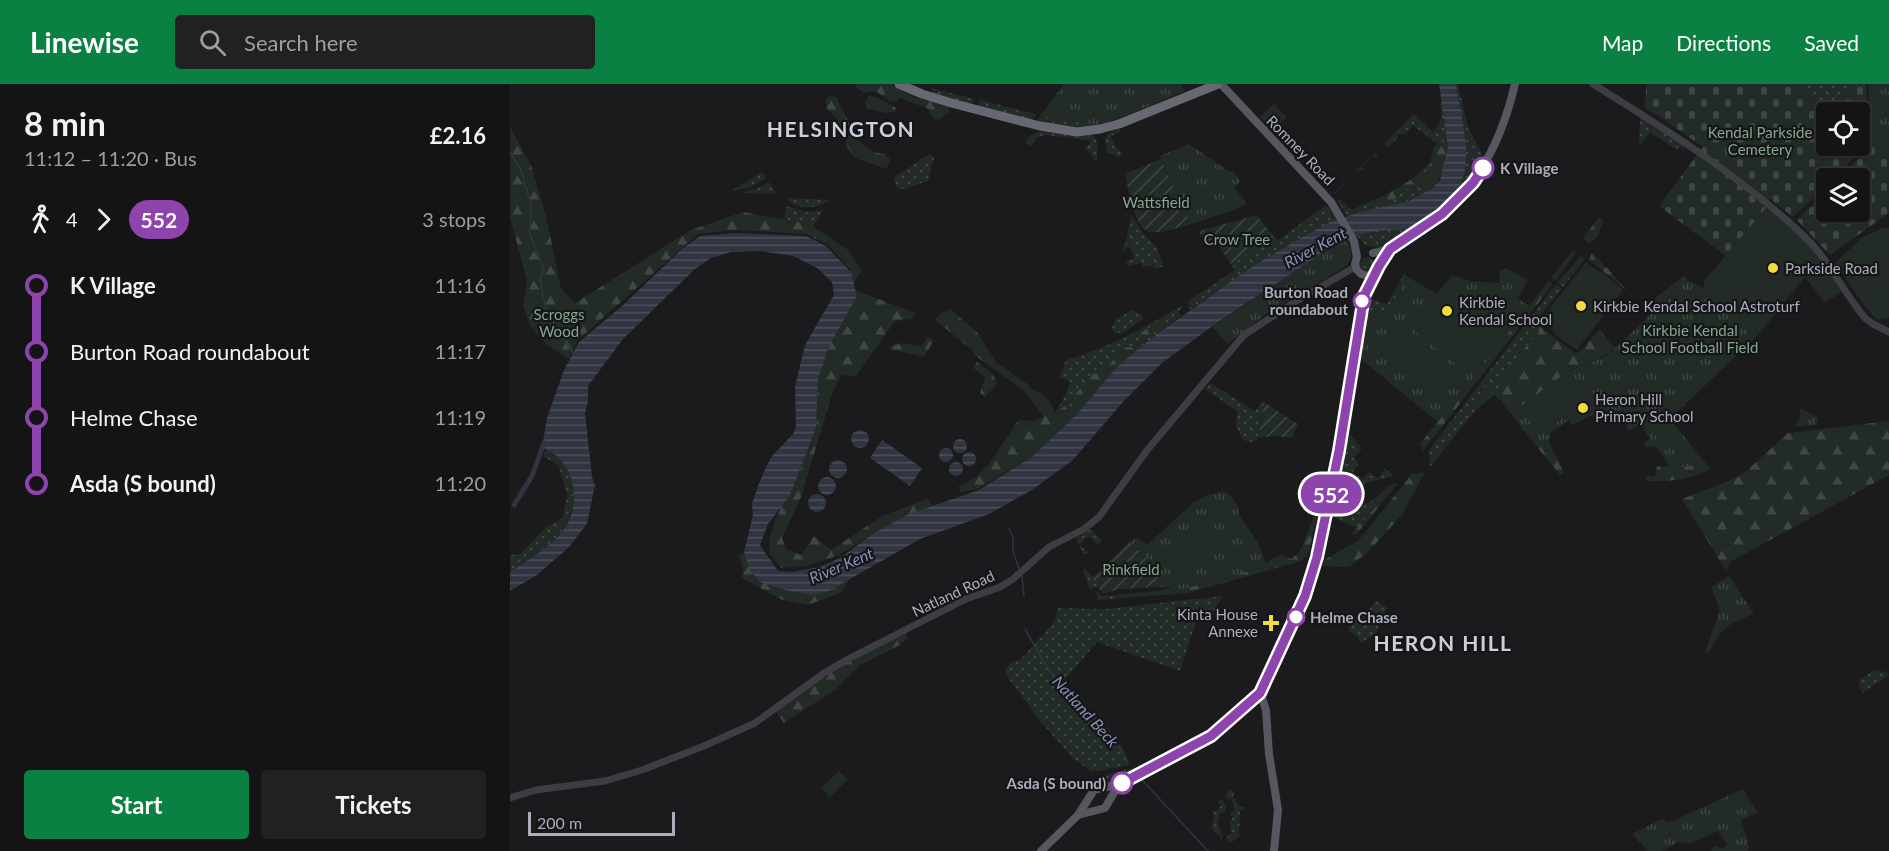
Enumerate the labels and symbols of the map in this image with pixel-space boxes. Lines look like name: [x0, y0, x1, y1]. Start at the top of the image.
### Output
street label: Romney Road: [1263, 111, 1339, 189]
district label: HELSINGTON: [767, 116, 915, 141]
park label: Kendal Parkside Cemetery: [1708, 123, 1812, 158]
marker: K Village: [1472, 157, 1494, 179]
place label: K Village: [1500, 159, 1558, 177]
park label: Wattsfield: [1122, 193, 1190, 211]
water label: River Kent: [1281, 223, 1350, 271]
park label: Crow Tree: [1204, 230, 1270, 248]
place label: Parkside Road: [1785, 259, 1878, 277]
marker: Parkside Road: [1766, 261, 1780, 275]
place label: Burton Road roundabout: [1264, 283, 1348, 318]
marker: Burton Road roundabout: [1353, 292, 1371, 310]
place label: Kirkbie Kendal School: [1459, 293, 1552, 328]
place label: Kirkbie Kendal School Astroturf: [1593, 297, 1801, 315]
marker: Kirkbie Kendal School Astroturf: [1574, 299, 1588, 313]
marker: Kirkbie Kendal School: [1440, 304, 1454, 318]
park label: Scroggs Wood: [534, 305, 584, 340]
park label: Kirkbie Kendal School Football Field: [1622, 321, 1758, 356]
place label: Heron Hill Primary School: [1595, 390, 1694, 425]
marker: Heron Hill Primary School: [1576, 401, 1590, 415]
line badge: 552: [1296, 474, 1366, 514]
water label: River Kent: [806, 543, 876, 587]
park label: Rinkfield: [1102, 560, 1160, 578]
street label: Natland Road: [909, 566, 997, 620]
place label: Kinta House Annexe: [1177, 605, 1258, 640]
marker: Helme Chase: [1287, 608, 1305, 626]
place label: Helme Chase: [1310, 608, 1398, 626]
marker: Kinta House Annexe: [1262, 614, 1280, 632]
district label: HERON HILL: [1373, 630, 1513, 655]
water label: Natland Beck: [1049, 671, 1123, 751]
marker: Asda (S bound): [1111, 772, 1133, 794]
place label: Asda (S bound): [1006, 774, 1106, 792]
scale bar: [528, 809, 675, 836]

